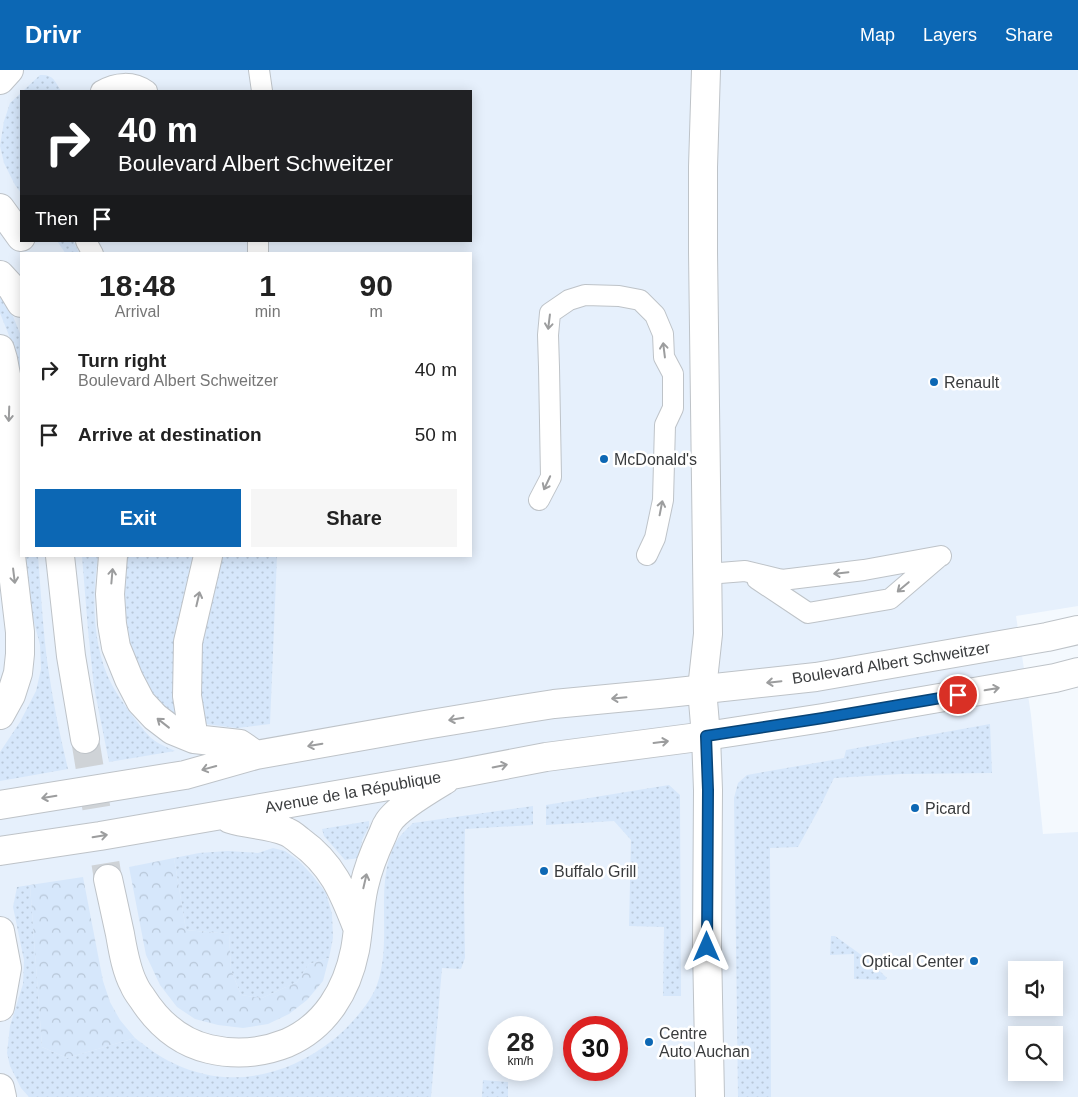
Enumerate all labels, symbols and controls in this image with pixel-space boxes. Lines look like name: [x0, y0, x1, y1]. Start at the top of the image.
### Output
text: Drivr: [25, 21, 81, 48]
text: Map: [860, 25, 895, 45]
text: Layers: [923, 25, 977, 45]
text: Share: [1005, 25, 1053, 45]
icon: right: [35, 110, 100, 175]
text: 40 m: [118, 110, 198, 149]
text: Boulevard Albert Schweitzer: [118, 151, 393, 176]
icon: arrive: [88, 205, 116, 233]
text: Then: [35, 208, 78, 229]
text: 18:48: [99, 269, 176, 302]
text: 1: [259, 269, 276, 302]
text: 90: [360, 269, 393, 302]
text: Arrival: [115, 303, 160, 320]
text: min: [255, 303, 281, 320]
text: m: [370, 303, 383, 320]
one-way arrow: [544, 314, 554, 330]
one-way arrow: [659, 343, 669, 359]
text: Turn right: [78, 350, 166, 371]
icon: right: [35, 356, 63, 384]
text: 40 m: [415, 359, 457, 380]
text: Boulevard Albert Schweitzer: [78, 372, 278, 389]
place label: Renault: [944, 374, 1000, 391]
marker: Renault: [928, 376, 940, 388]
one-way arrow: [5, 406, 14, 422]
icon: arrive: [35, 421, 63, 449]
text: Arrive at destination: [78, 424, 262, 445]
text: 50 m: [415, 424, 457, 445]
place label: McDonald's: [614, 451, 697, 468]
marker: McDonald's: [598, 453, 610, 465]
one-way arrow: [542, 475, 551, 490]
button: Exit: [35, 489, 241, 547]
button: Share: [251, 489, 457, 547]
one-way arrow: [657, 501, 666, 517]
one-way arrow: [9, 568, 19, 584]
one-way arrow: [107, 568, 117, 584]
one-way arrow: [833, 568, 849, 578]
one-way arrow: [897, 582, 910, 593]
one-way arrow: [194, 591, 203, 607]
street label: Boulevard Albert Schweitzer: [791, 639, 992, 687]
pin: [937, 674, 979, 716]
one-way arrow: [766, 677, 782, 686]
icon: arrive: [944, 681, 972, 709]
one-way arrow: [984, 684, 1000, 694]
one-way arrow: [611, 693, 627, 703]
one-way arrow: [449, 715, 465, 725]
one-way arrow: [157, 718, 170, 729]
one-way arrow: [653, 737, 669, 747]
one-way arrow: [307, 740, 323, 750]
one-way arrow: [492, 760, 508, 770]
one-way arrow: [202, 764, 218, 773]
street label: Avenue de la République: [264, 768, 442, 816]
one-way arrow: [42, 792, 58, 802]
place label: Picard: [925, 800, 970, 817]
marker: Picard: [909, 802, 921, 814]
one-way arrow: [92, 831, 108, 841]
place label: Buffalo Grill: [554, 863, 636, 880]
marker: Buffalo Grill: [538, 865, 550, 877]
one-way arrow: [361, 873, 370, 889]
position arrow: [680, 920, 732, 972]
place label: Optical Center: [862, 953, 965, 970]
marker: Optical Center: [968, 955, 980, 967]
map controls: [1008, 961, 1063, 1081]
button: sound: [1008, 961, 1063, 1016]
speed limit sign: 30: [563, 1016, 628, 1081]
place label: Centre Auto Auchan: [659, 1025, 750, 1060]
button: search: [1008, 1026, 1063, 1081]
text: 28: [507, 1028, 534, 1056]
marker: Centre Auto Auchan: [643, 1036, 655, 1048]
text: km/h: [507, 1054, 534, 1068]

